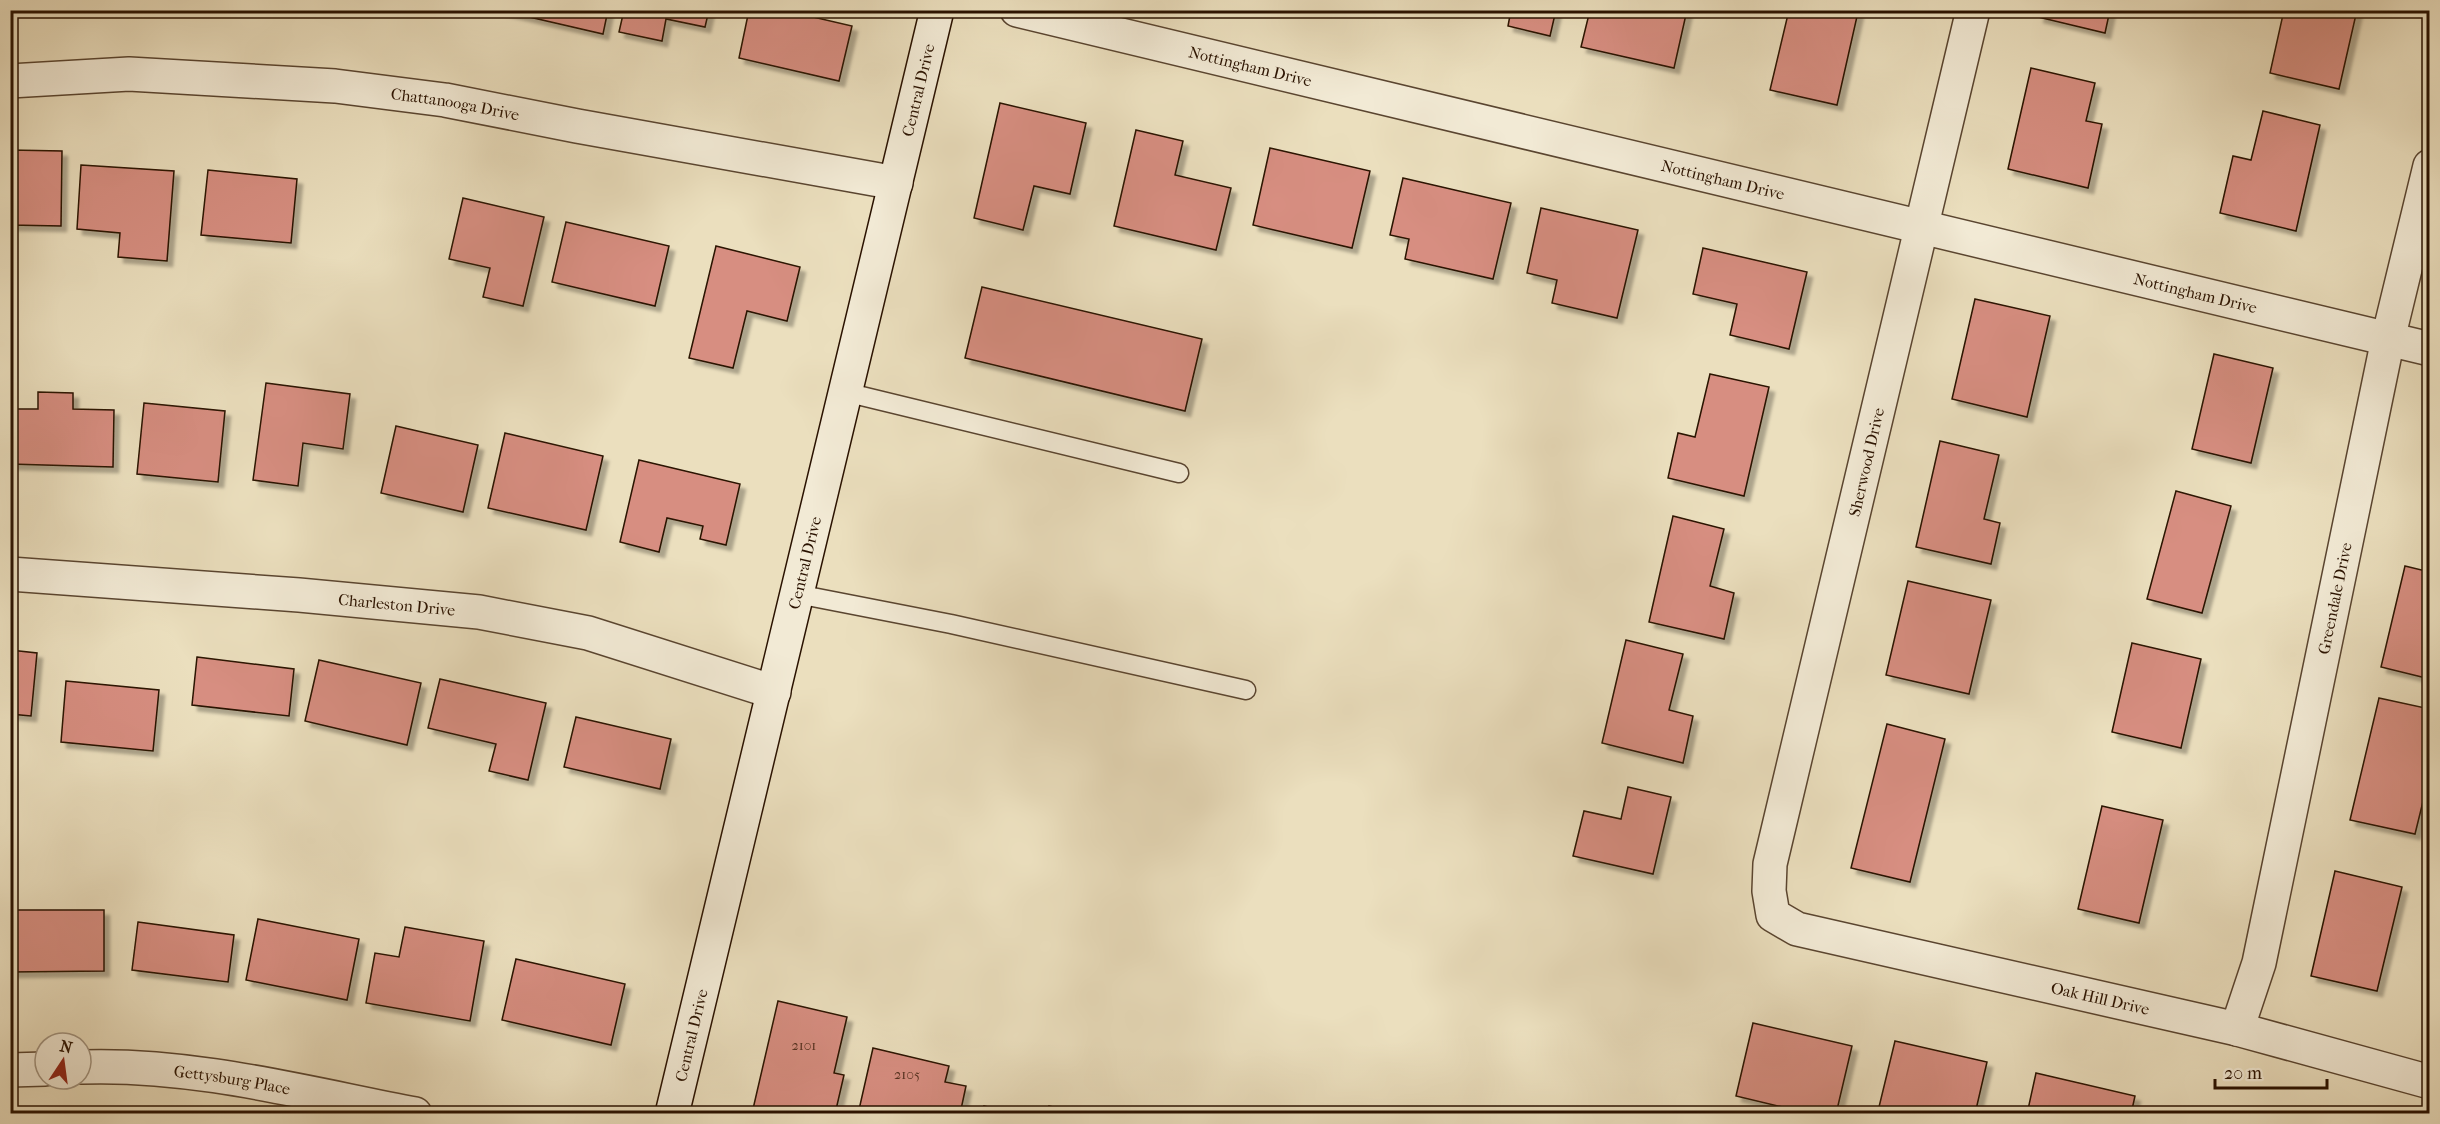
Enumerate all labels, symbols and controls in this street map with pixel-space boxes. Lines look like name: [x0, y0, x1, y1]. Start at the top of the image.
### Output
street label: Central Drive: [898, 42, 939, 139]
street label: Nottingham Drive: [1187, 43, 1314, 90]
street label: Chattanooga Drive: [390, 84, 521, 124]
street label: Nottingham Drive: [1659, 156, 1786, 204]
street label: Nottingham Drive: [2132, 269, 2259, 317]
street label: Sherwood Drive: [1845, 406, 1888, 518]
street label: Central Drive: [785, 514, 825, 611]
street label: Greendale Drive: [2314, 541, 2356, 656]
street label: Charleston Drive: [337, 590, 456, 620]
street label: Oak Hill Drive: [2049, 978, 2151, 1019]
street label: Central Drive: [671, 987, 712, 1084]
north arrow: [33, 1031, 93, 1091]
text: N: [58, 1036, 75, 1058]
house number: 2101: [792, 1037, 816, 1054]
scale bar: [2215, 1052, 2328, 1090]
street label: Gettysburg Place: [173, 1062, 292, 1099]
text: 20 m: [2224, 1063, 2262, 1084]
house number: 2105: [894, 1066, 920, 1083]

